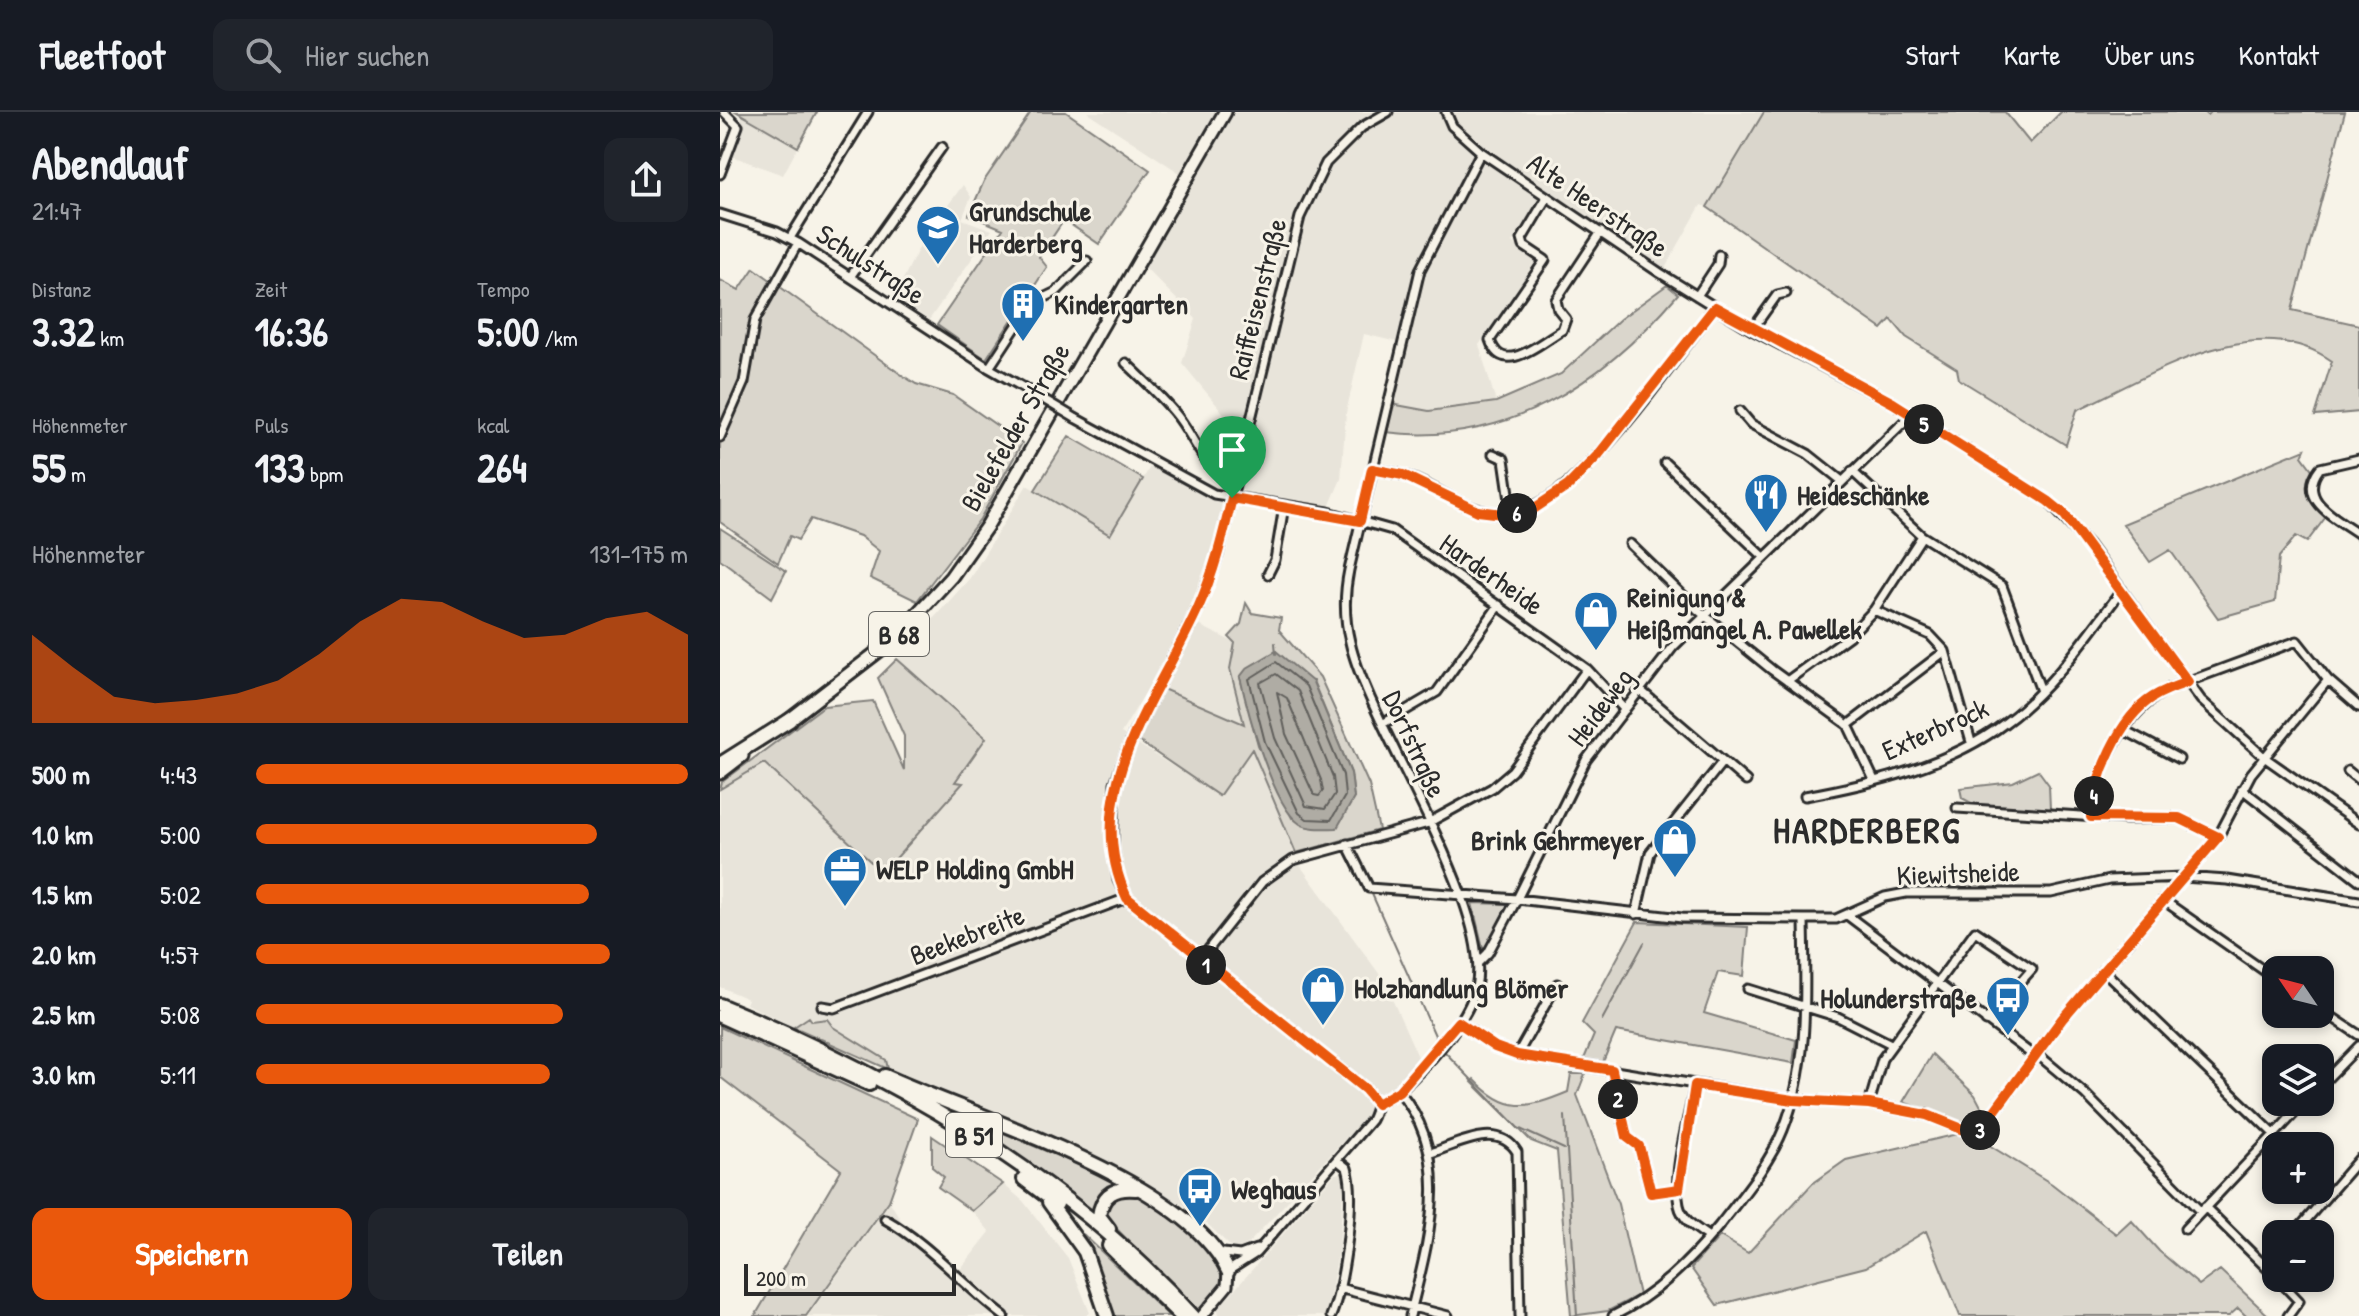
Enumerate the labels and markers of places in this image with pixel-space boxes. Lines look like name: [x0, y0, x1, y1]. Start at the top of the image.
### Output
place label: Grundschule Harderberg: [969, 192, 1092, 263]
school or university icon: Grundschule Harderberg: [914, 203, 962, 266]
building icon: Kindergarten: [999, 280, 1047, 343]
place label: Kindergarten: [1054, 285, 1188, 324]
pin: 5: [1904, 404, 1944, 444]
pin: [1198, 416, 1266, 498]
restaurant icon: Heideschänke: [1742, 471, 1790, 534]
place label: Heideschänke: [1797, 476, 1930, 514]
pin: 6: [1497, 493, 1537, 533]
place label: Reinigung & Heißmangel A. Pawellek: [1627, 578, 1862, 649]
shop icon: Reinigung & Heißmangel A. Pawellek: [1572, 589, 1620, 652]
pin: 4: [2074, 776, 2114, 816]
shop icon: Brink Gehrmeyer: [1651, 816, 1699, 879]
place label: Brink Gehrmeyer: [1471, 821, 1644, 860]
office icon: WELP Holding GmbH: [821, 845, 869, 908]
place label: WELP Holding GmbH: [876, 850, 1074, 889]
pin: 1: [1186, 945, 1226, 985]
shop icon: Holzhandlung Blömer: [1299, 964, 1347, 1027]
place label: Holzhandlung Blömer: [1354, 969, 1568, 1008]
bus stop icon: Holunderstraße: [1984, 974, 2032, 1037]
place label: Holunderstraße: [1820, 979, 1978, 1018]
pin: 2: [1598, 1079, 1638, 1119]
pin: 3: [1960, 1110, 2000, 1150]
bus stop icon: Weghaus: [1176, 1165, 1224, 1228]
place label: Weghaus: [1231, 1170, 1317, 1209]

